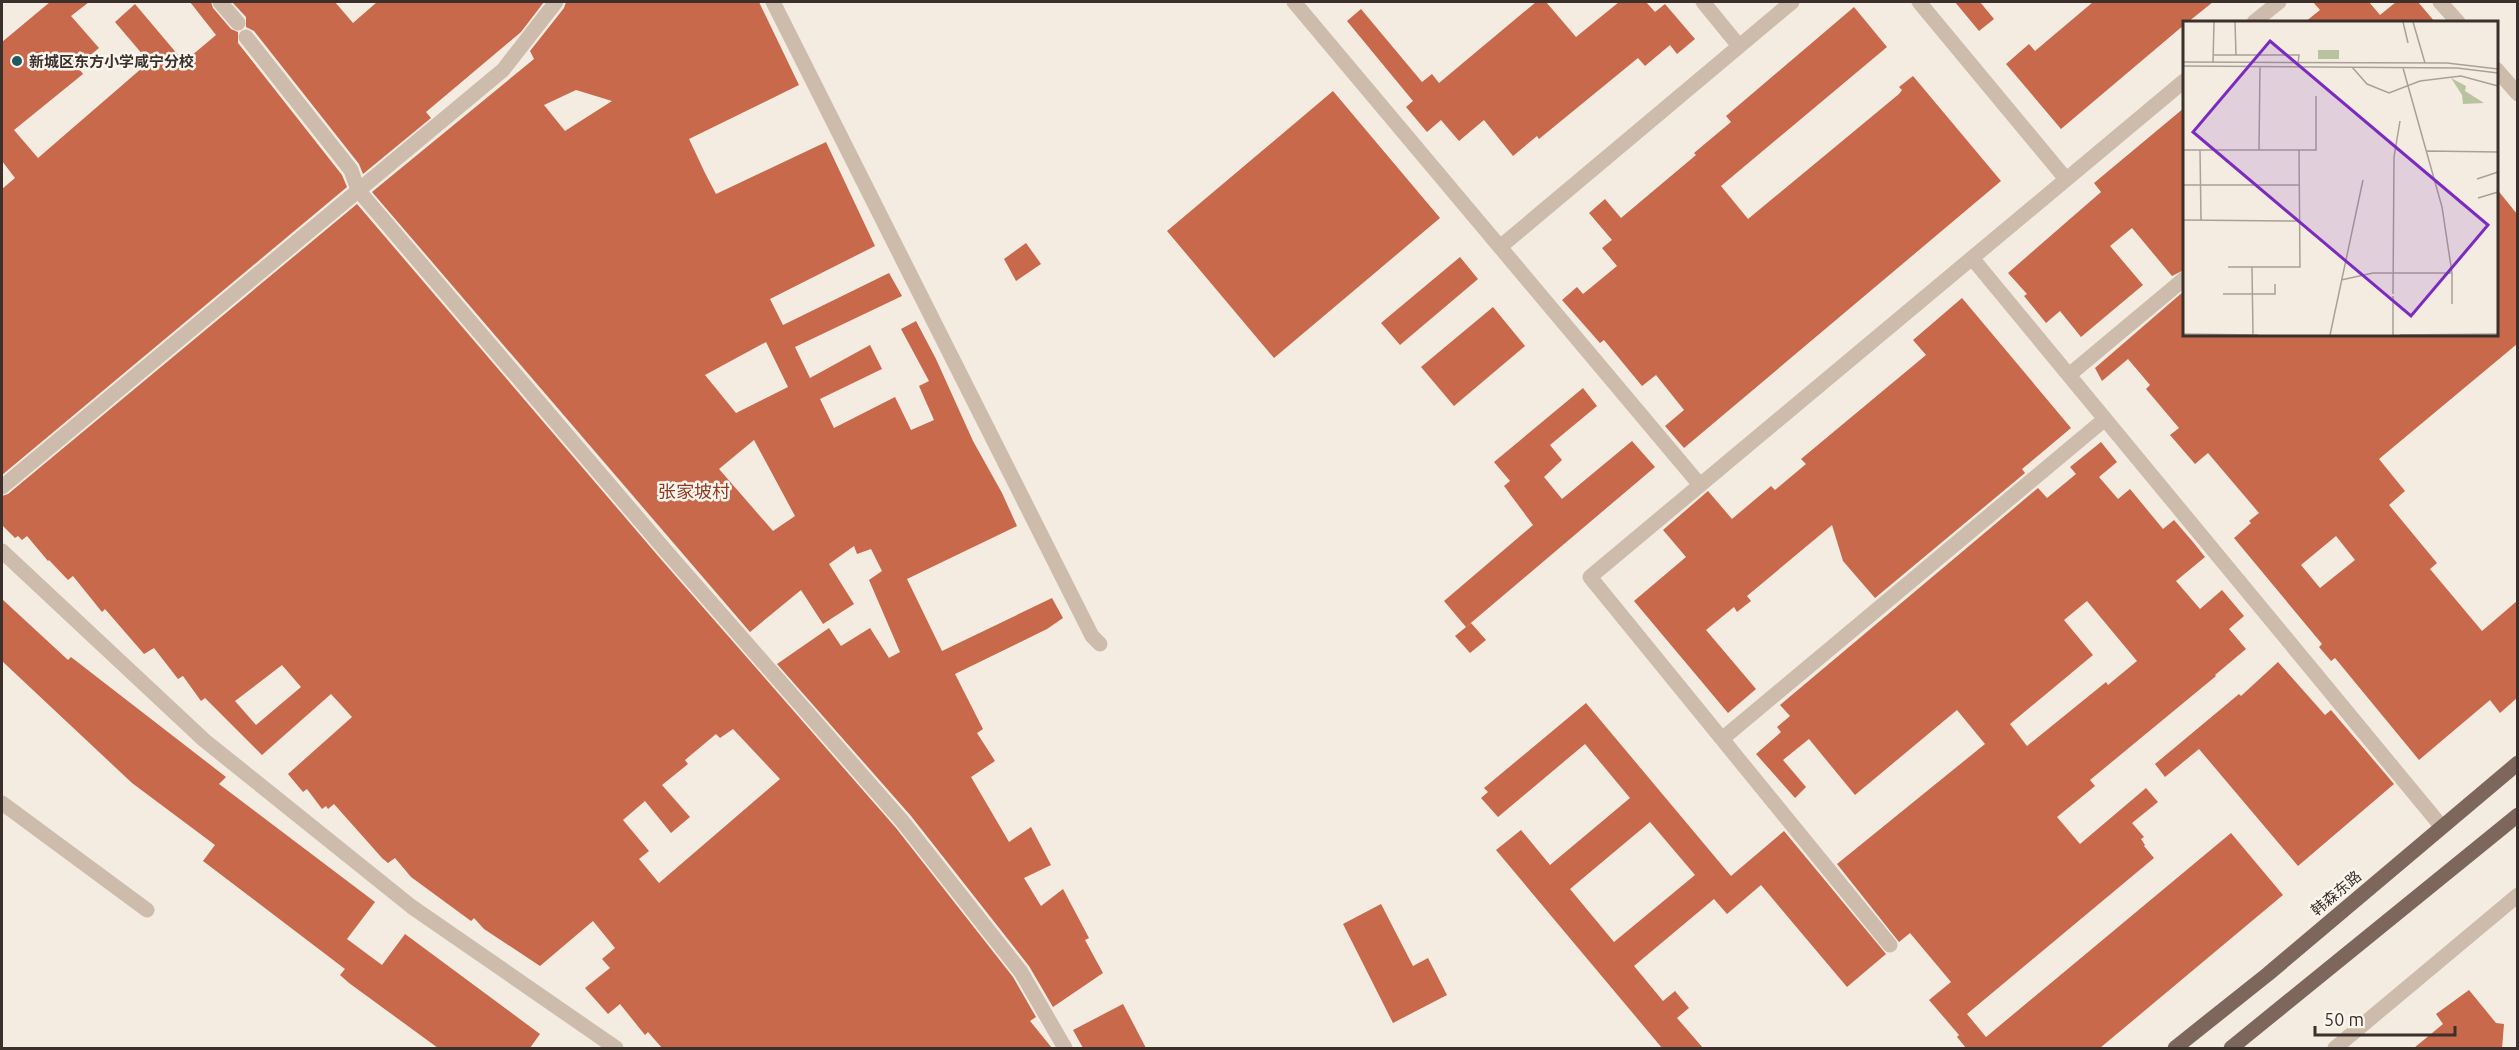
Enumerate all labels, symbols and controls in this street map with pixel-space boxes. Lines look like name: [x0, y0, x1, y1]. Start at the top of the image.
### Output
inset map: [2183, 21, 2498, 336]
place label: 新城区东方小学咸宁分校: [29, 53, 194, 70]
marker: 新城区东方小学咸宁分校: [10, 54, 24, 68]
district label: 张家坡村: [658, 481, 730, 501]
street label: 韩森东路: [2308, 867, 2364, 919]
scale bar: [2315, 999, 2454, 1037]
text: 50 m: [2324, 1009, 2364, 1029]

